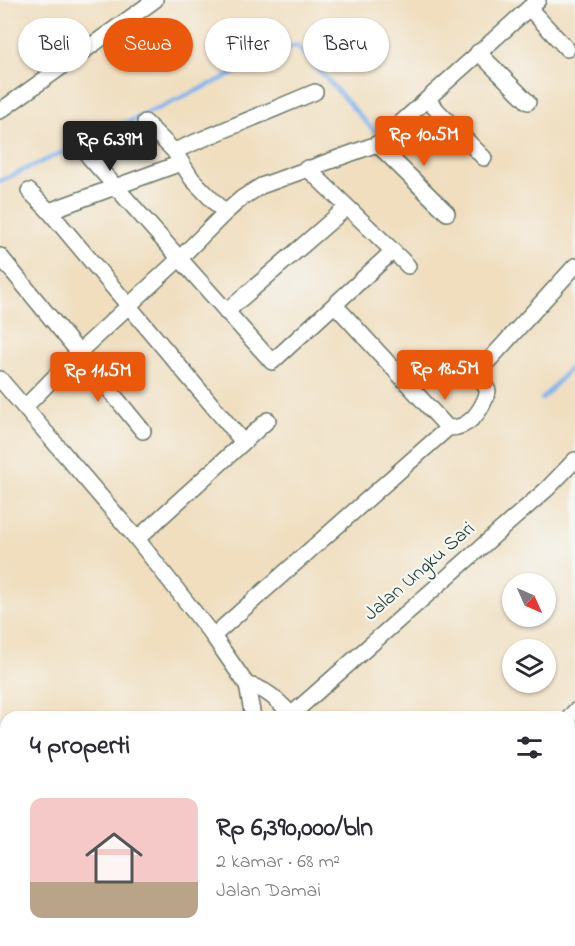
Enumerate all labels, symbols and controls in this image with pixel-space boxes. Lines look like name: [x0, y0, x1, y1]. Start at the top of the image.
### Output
chip: Beli: [18, 18, 91, 72]
chip: Sewa: [103, 18, 193, 72]
chip: Filter: [205, 18, 291, 72]
chip: Baru: [303, 18, 389, 72]
pin: Rp 10.5M: [362, 116, 486, 167]
pin: Rp 6.39M: [48, 121, 172, 172]
text: Rp 10.5M: [389, 121, 459, 150]
text: Rp 6.39M: [77, 126, 143, 155]
pin: Rp 18.5M: [383, 350, 507, 401]
pin: Rp 11.5M: [36, 352, 160, 403]
text: Rp 18.5M: [411, 355, 479, 384]
text: Rp 11.5M: [64, 357, 132, 386]
street label: Jalan Ungku Sari: [358, 516, 483, 629]
north arrow: [502, 573, 556, 627]
map controls: [502, 573, 556, 693]
button: layers: [502, 639, 556, 693]
text: 4 properti: [30, 728, 130, 766]
icon: filters: [513, 731, 546, 764]
text: Rp 6,390,000/bln: [216, 810, 373, 848]
icon: home: [78, 822, 150, 894]
text: 2 kamar · 68 m²: [216, 848, 340, 877]
text: Jalan Damai: [216, 877, 321, 906]

